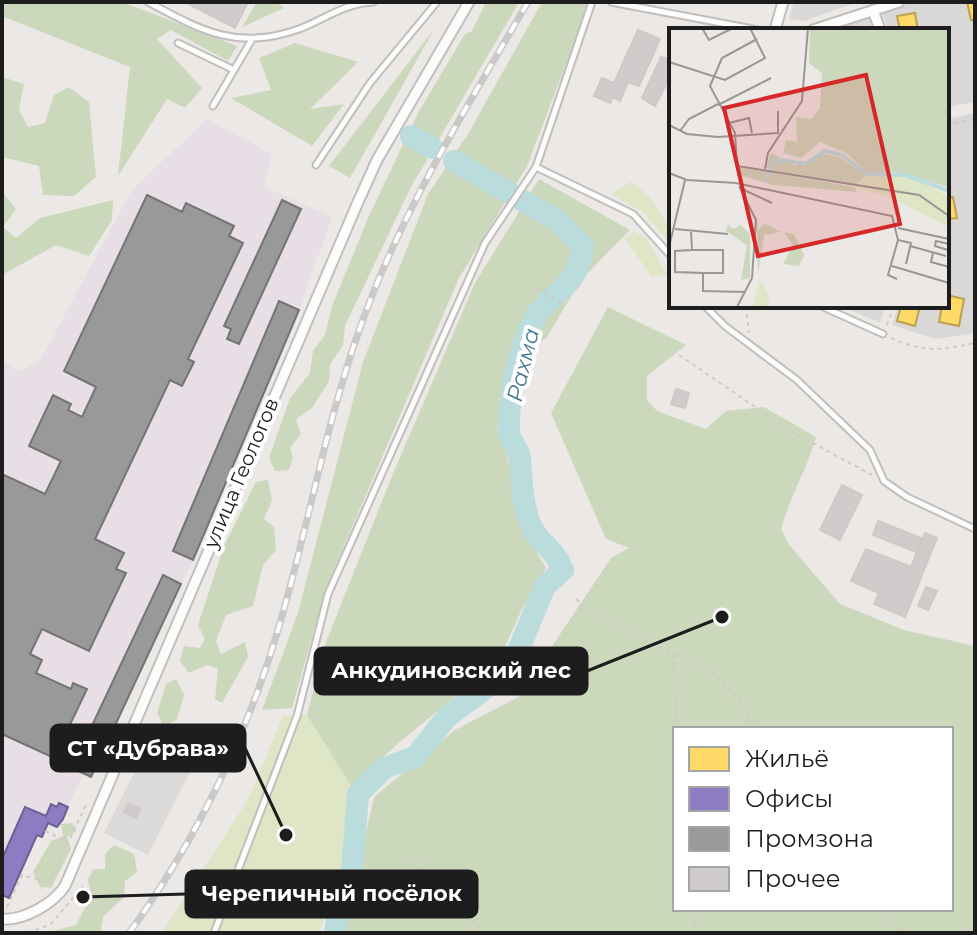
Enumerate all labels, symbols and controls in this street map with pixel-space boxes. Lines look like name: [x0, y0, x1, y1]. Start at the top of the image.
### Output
inset map: [669, 28, 949, 308]
water label: Рахма: [501, 325, 545, 405]
street label: улица Геологов: [198, 394, 284, 553]
callout: Анкудиновский лес: [315, 648, 587, 694]
text: Анкудиновский лес: [331, 657, 571, 684]
callout: СТ «Дубрава»: [51, 725, 245, 771]
legend: [673, 727, 953, 911]
text: СТ «Дубрава»: [67, 735, 229, 762]
text: Жильё: [745, 744, 829, 773]
text: Офисы: [745, 784, 833, 813]
text: Промзона: [745, 824, 874, 853]
text: Прочее: [745, 864, 841, 893]
callout: Черепичный посёлок: [186, 871, 477, 917]
text: Черепичный посёлок: [202, 880, 463, 907]

